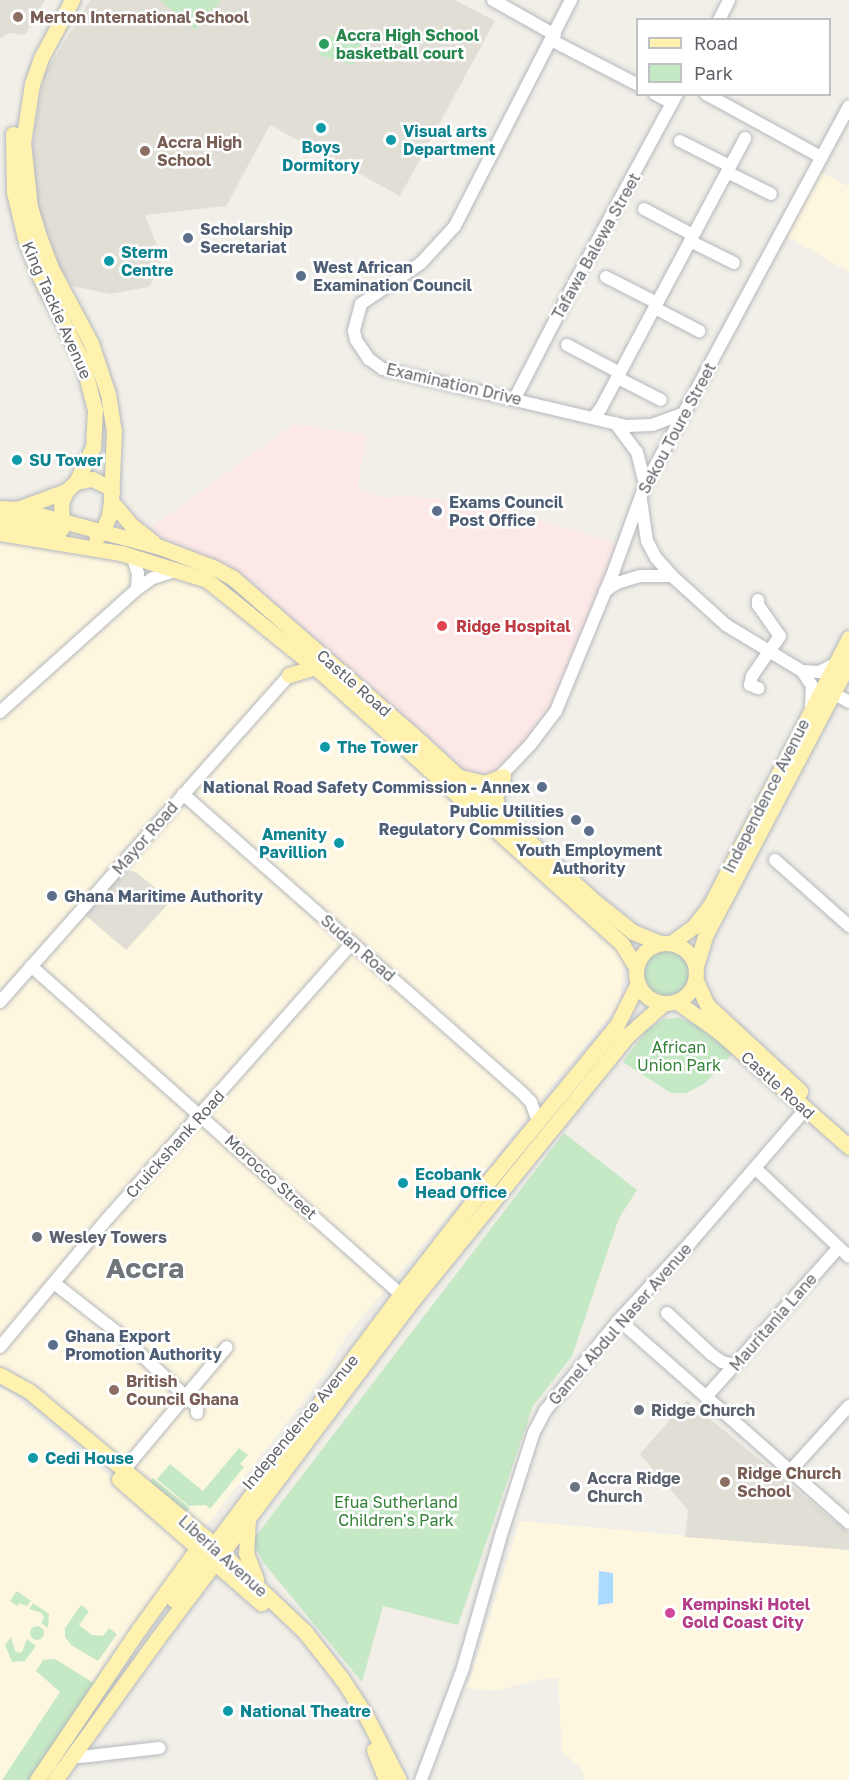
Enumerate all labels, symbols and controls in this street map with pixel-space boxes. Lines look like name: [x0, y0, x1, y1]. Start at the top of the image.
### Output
place label: Merton International School: [30, 7, 249, 27]
marker: Merton International School: [11, 10, 25, 24]
legend: [636, 18, 831, 96]
place label: Accra High School basketball court: [336, 25, 479, 63]
text: Road: [694, 32, 738, 54]
marker: Accra High School basketball court: [317, 37, 331, 51]
text: Park: [694, 62, 733, 84]
marker: Boys Dormitory: [314, 121, 328, 135]
place label: Visual arts Department: [403, 121, 495, 159]
place label: Accra High School: [157, 132, 242, 170]
marker: Visual arts Department: [384, 133, 398, 147]
place label: Boys Dormitory: [282, 137, 360, 175]
marker: Accra High School: [138, 144, 152, 158]
street label: Tafawa Balewa Street: [548, 169, 644, 323]
place label: Scholarship Secretariat: [200, 219, 293, 257]
marker: Scholarship Secretariat: [181, 231, 195, 245]
street label: King Tackie Avenue: [18, 238, 96, 382]
place label: Sterm Centre: [121, 242, 173, 280]
marker: Sterm Centre: [102, 254, 116, 268]
place label: West African Examination Council: [313, 257, 472, 295]
marker: West African Examination Council: [294, 269, 308, 283]
street label: Examination Drive: [384, 359, 524, 409]
street label: Sekou Toure Street: [634, 359, 720, 497]
place label: SU Tower: [29, 450, 103, 470]
marker: SU Tower: [10, 453, 24, 467]
place label: Exams Council Post Office: [449, 492, 563, 530]
marker: Exams Council Post Office: [430, 504, 444, 518]
place label: Ridge Hospital: [456, 616, 571, 636]
marker: Ridge Hospital: [433, 617, 451, 635]
street label: Castle Road: [313, 645, 395, 721]
street label: Independence Avenue: [719, 716, 813, 876]
place label: The Tower: [337, 737, 418, 757]
marker: The Tower: [318, 740, 332, 754]
place label: National Road Safety Commission - Annex: [203, 777, 530, 797]
marker: National Road Safety Commission - Annex: [535, 780, 549, 794]
street label: Mayor Road: [108, 798, 182, 878]
place label: Public Utilities Regulatory Commission: [379, 801, 564, 839]
marker: Public Utilities Regulatory Commission: [569, 813, 583, 827]
place label: Amenity Pavillion: [259, 824, 327, 862]
marker: Youth Employment Authority: [582, 824, 596, 838]
marker: Amenity Pavillion: [332, 836, 346, 850]
place label: Youth Employment Authority: [516, 840, 662, 878]
place label: Ghana Maritime Authority: [64, 886, 263, 906]
marker: Ghana Maritime Authority: [45, 889, 59, 903]
street label: Sudan Road: [317, 911, 399, 985]
park label: African Union Park: [637, 1037, 721, 1075]
street label: Castle Road: [737, 1047, 819, 1123]
street label: Cruickshank Road: [122, 1086, 228, 1202]
street label: Morocco Street: [221, 1131, 321, 1223]
place label: Ecobank Head Office: [415, 1164, 507, 1202]
marker: Ecobank Head Office: [396, 1176, 410, 1190]
place label: Wesley Towers: [49, 1227, 167, 1247]
marker: Wesley Towers: [30, 1230, 44, 1244]
street label: Gamel Abdul Naser Avenue: [545, 1239, 695, 1409]
district label: Accra: [106, 1251, 184, 1285]
street label: Mauritania Lane: [725, 1269, 821, 1375]
place label: Ghana Export Promotion Authority: [65, 1326, 222, 1364]
marker: Ghana Export Promotion Authority: [46, 1338, 60, 1352]
street label: Independence Avenue: [238, 1351, 362, 1493]
place label: British Council Ghana: [126, 1371, 239, 1409]
marker: British Council Ghana: [107, 1383, 121, 1397]
place label: Ridge Church: [651, 1400, 755, 1420]
marker: Ridge Church: [632, 1403, 646, 1417]
place label: Cedi House: [45, 1448, 134, 1468]
marker: Cedi House: [26, 1451, 40, 1465]
place label: Ridge Church School: [737, 1463, 841, 1501]
place label: Accra Ridge Church: [587, 1468, 681, 1506]
marker: Ridge Church School: [718, 1475, 732, 1489]
marker: Accra Ridge Church: [568, 1480, 582, 1494]
park label: Efua Sutherland Children's Park: [334, 1492, 458, 1530]
street label: Liberia Avenue: [175, 1511, 271, 1601]
place label: Kempinski Hotel Gold Coast City: [682, 1594, 810, 1632]
marker: Kempinski Hotel Gold Coast City: [663, 1606, 677, 1620]
place label: National Theatre: [240, 1701, 371, 1721]
marker: National Theatre: [221, 1704, 235, 1718]

